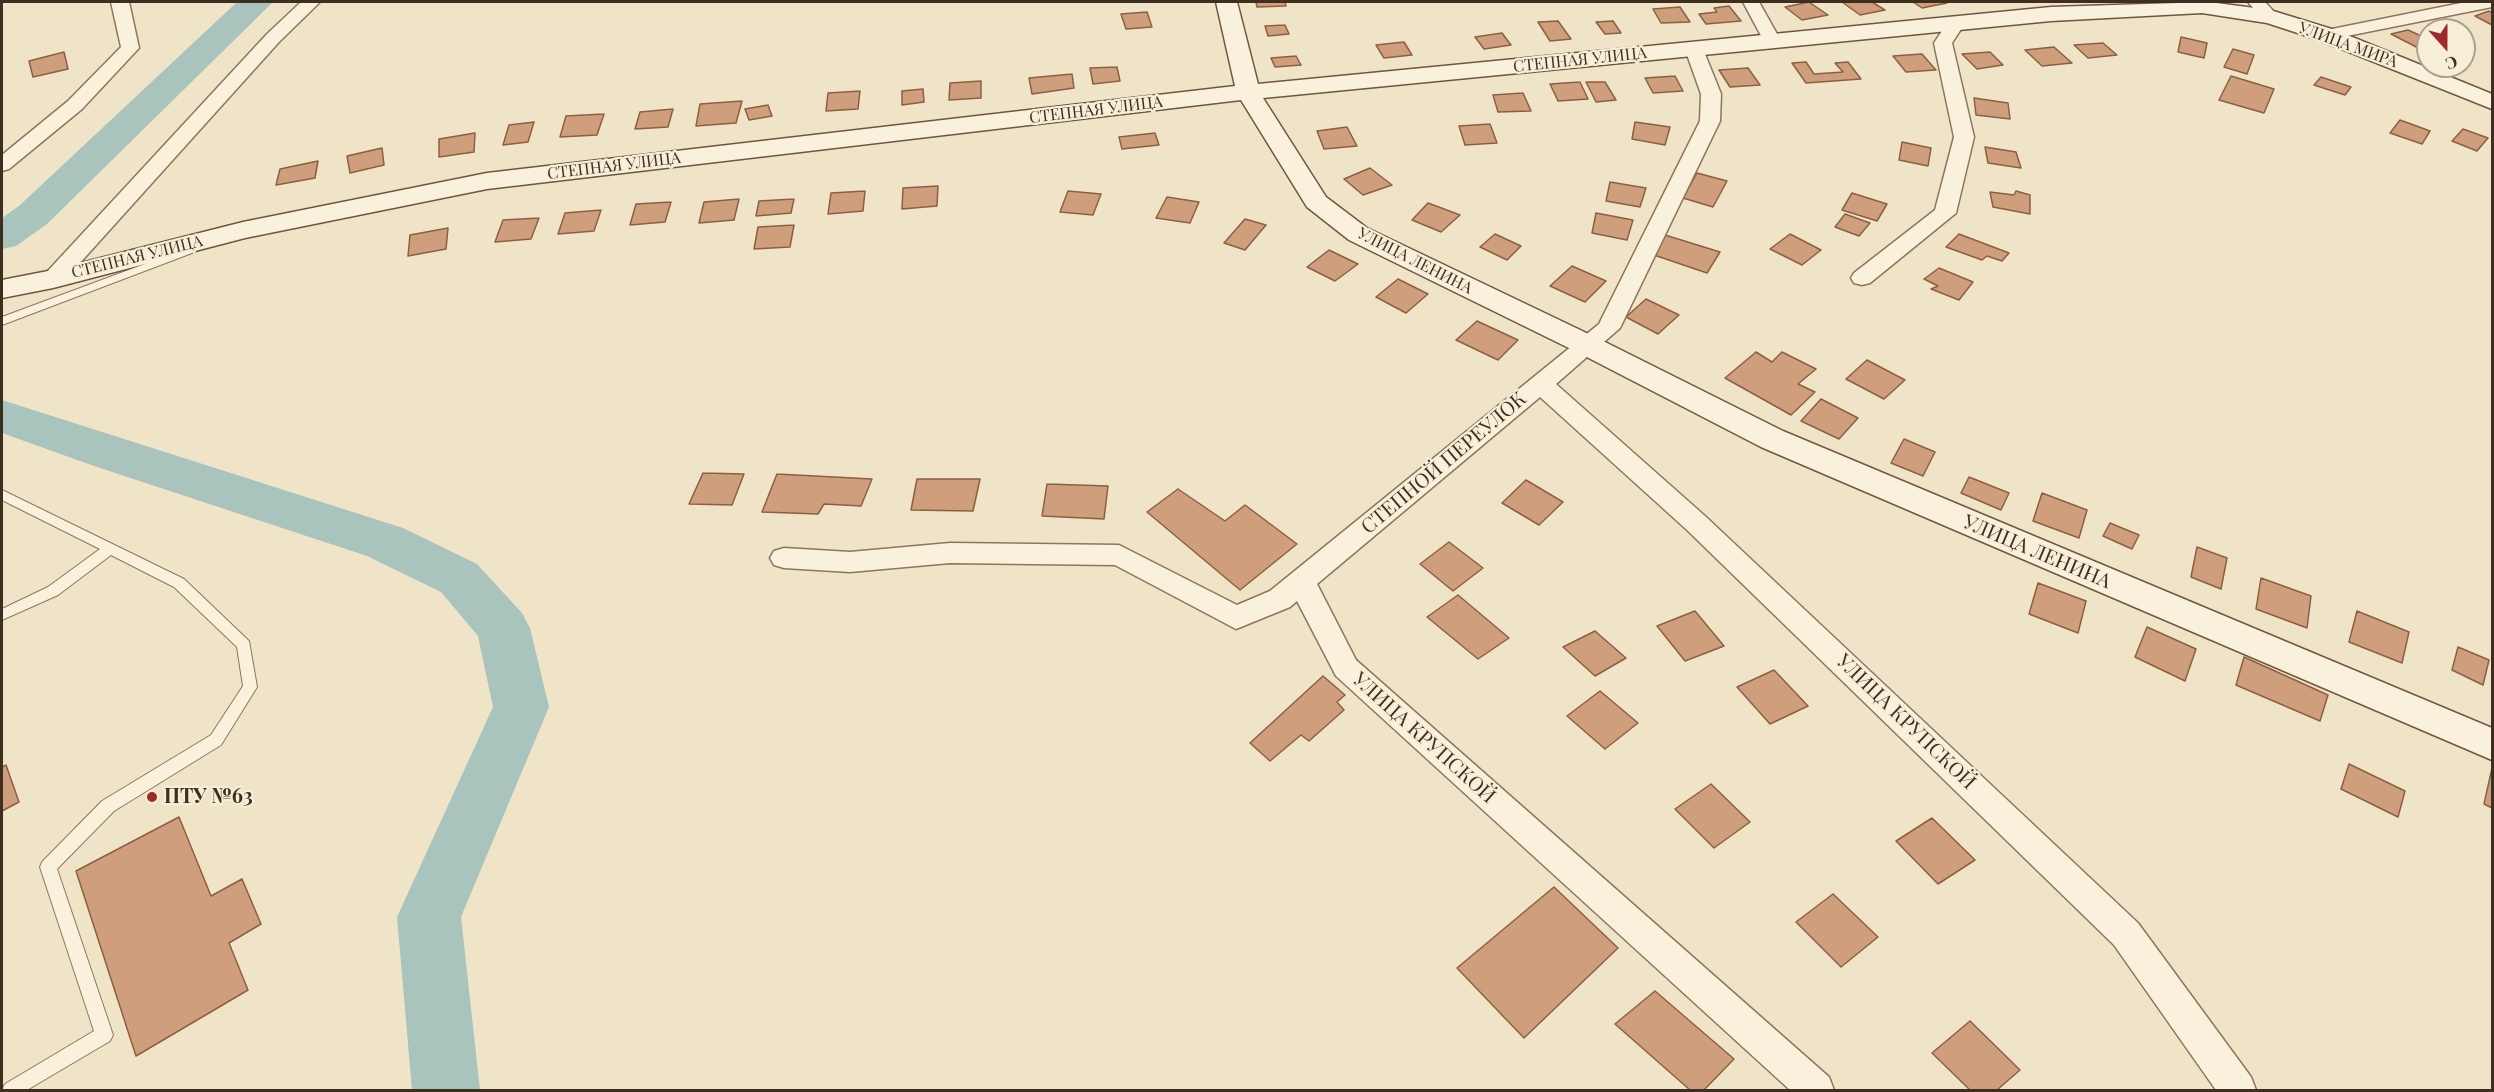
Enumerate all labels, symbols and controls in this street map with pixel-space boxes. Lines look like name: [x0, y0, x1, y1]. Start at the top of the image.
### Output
street label: УЛИЦА МИРА: [2296, 18, 2400, 72]
north arrow: [2416, 18, 2476, 78]
street label: СТЕПНАЯ УЛИЦА: [1512, 43, 1648, 77]
text: С: [2443, 52, 2461, 75]
street label: СТЕПНАЯ УЛИЦА: [1028, 92, 1164, 128]
street label: СТЕПНАЯ УЛИЦА: [546, 148, 682, 184]
street label: УЛИЦА ЛЕНИНА: [1354, 224, 1476, 298]
street label: СТЕПНАЯ УЛИЦА: [69, 231, 205, 283]
street label: СТЕПНОЙ ПЕРЕУЛОК: [1357, 387, 1531, 539]
street label: УЛИЦА ЛЕНИНА: [1960, 510, 2114, 594]
street label: УЛИЦА КРУПСКОЙ: [1832, 649, 1980, 795]
street label: УЛИЦА КРУПСКОЙ: [1348, 668, 1500, 808]
place label: ПТУ №63: [164, 785, 253, 809]
marker: ПТУ №63: [145, 790, 159, 804]

